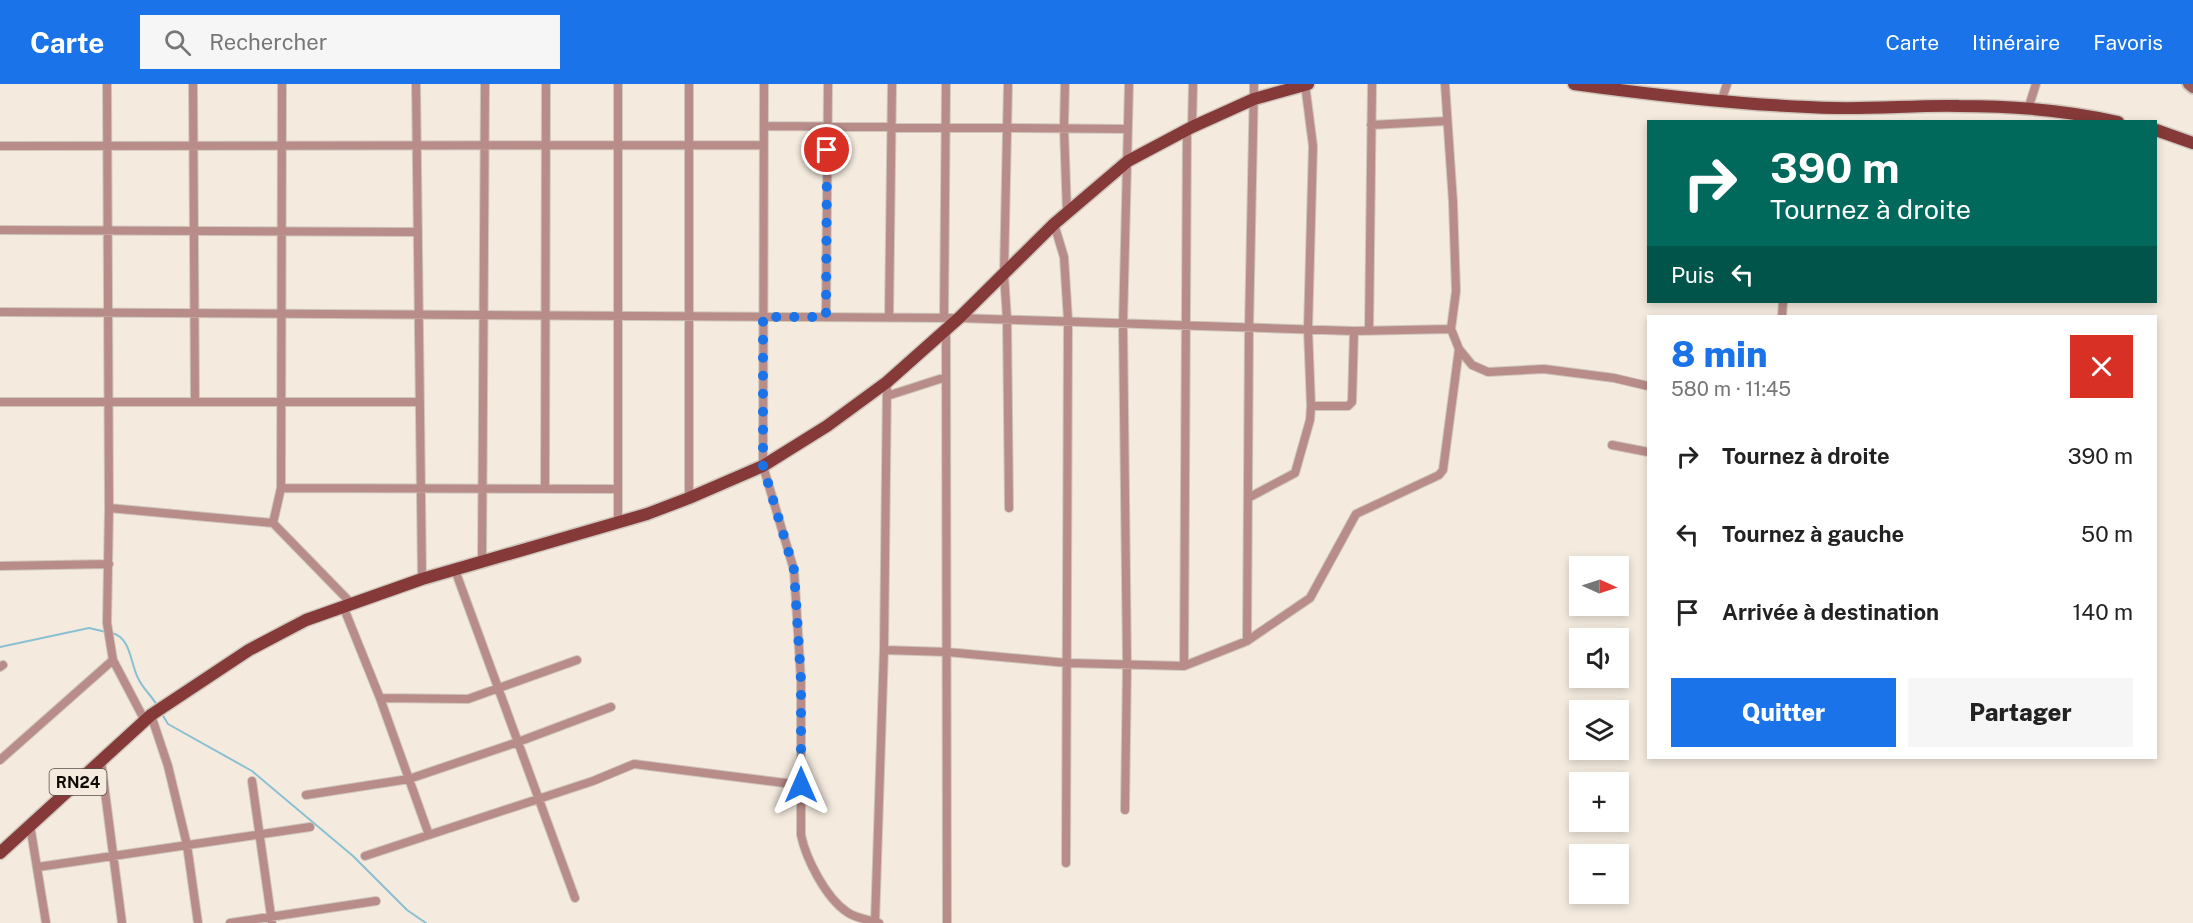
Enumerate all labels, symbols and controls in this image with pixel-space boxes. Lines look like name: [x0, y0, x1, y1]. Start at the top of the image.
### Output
search box: [140, 15, 560, 69]
text: Carte: [30, 26, 104, 59]
icon: search: [161, 26, 194, 59]
text: Rechercher: [209, 29, 327, 55]
text: Carte: [1885, 30, 1939, 55]
text: Itinéraire: [1972, 30, 2060, 55]
text: Favoris: [2093, 30, 2163, 55]
pin: [801, 124, 852, 175]
icon: arrive: [810, 133, 843, 166]
text: 390 m: [1770, 143, 1900, 192]
icon: right: [1671, 144, 1749, 222]
text: Tournez à droite: [1770, 193, 1971, 225]
icon: left: [1726, 258, 1759, 291]
text: Puis: [1671, 262, 1714, 288]
text: 8 min: [1671, 333, 1768, 375]
button: close: [2070, 335, 2133, 398]
text: 580 m · 11:45: [1671, 377, 1791, 401]
icon: right: [1671, 440, 1704, 473]
text: Tournez à droite: [1722, 443, 1890, 469]
text: 390 m: [2068, 443, 2133, 469]
icon: left: [1671, 518, 1704, 551]
text: Tournez à gauche: [1722, 521, 1904, 547]
text: 50 m: [2081, 521, 2133, 547]
north arrow: [1569, 556, 1629, 616]
map controls: [1569, 556, 1629, 904]
icon: arrive: [1671, 596, 1704, 629]
text: Arrivée à destination: [1722, 599, 1939, 625]
text: 140 m: [2072, 599, 2133, 625]
button: sound: [1569, 628, 1629, 688]
button: Quitter: [1671, 678, 1896, 747]
button: Partager: [1908, 678, 2133, 747]
button: layers: [1569, 700, 1629, 760]
position arrow: [769, 753, 833, 817]
road number: RN24: [50, 769, 106, 795]
button: +: [1569, 772, 1629, 832]
button: −: [1569, 844, 1629, 904]

